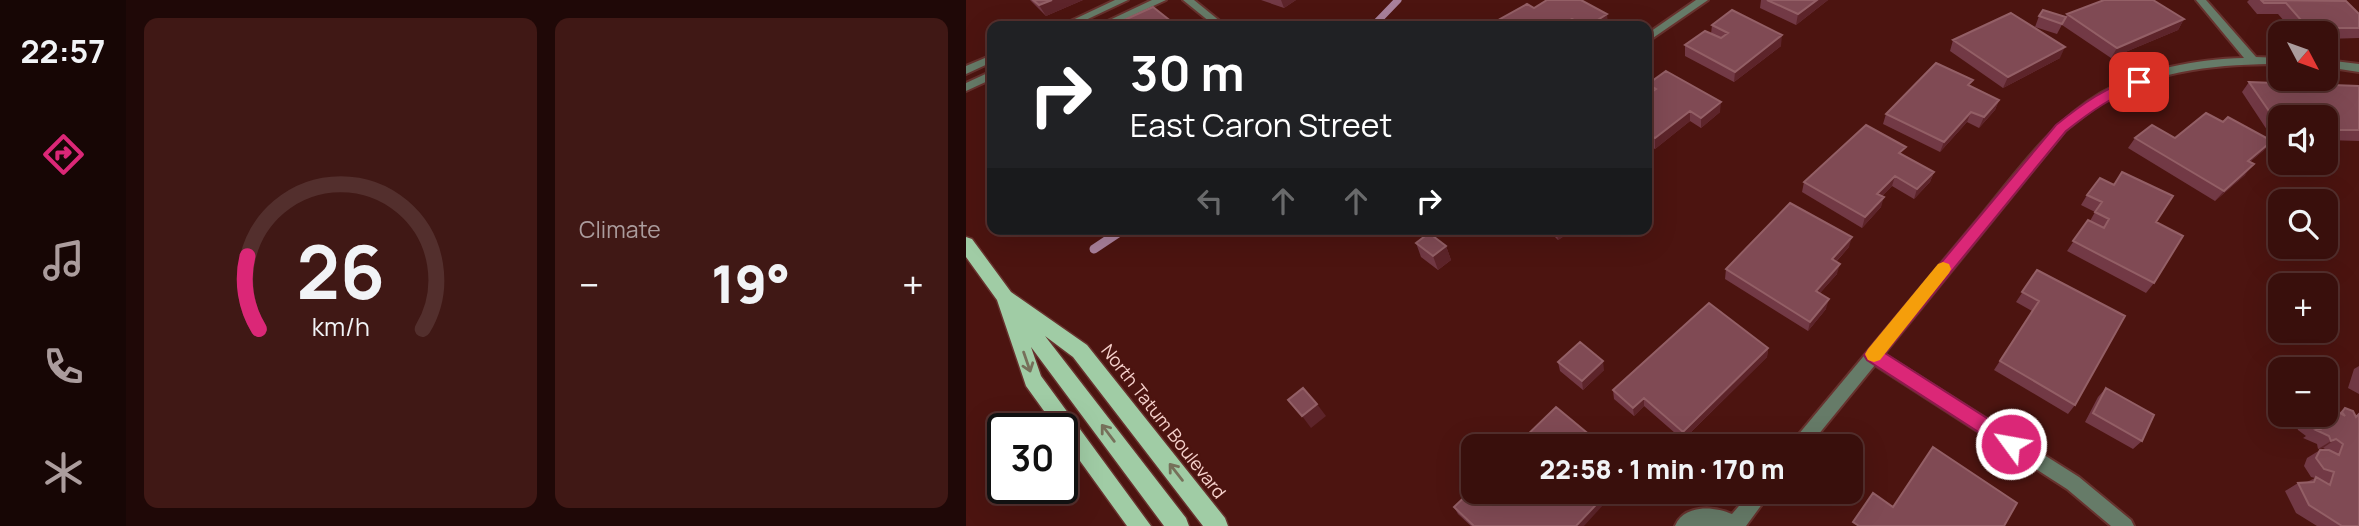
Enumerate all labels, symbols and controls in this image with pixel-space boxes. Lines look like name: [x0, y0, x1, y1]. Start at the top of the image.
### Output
north arrow: [2268, 21, 2338, 91]
map controls: [2268, 21, 2338, 427]
text: 22:57: [21, 29, 105, 73]
text: 30 m: [1130, 39, 1245, 106]
icon: right: [1015, 49, 1106, 140]
pin: [2109, 52, 2169, 112]
icon: arrive: [2120, 63, 2158, 101]
text: East Caron Street: [1130, 103, 1392, 147]
button: sound: [2268, 105, 2338, 175]
icon: directions: [39, 130, 88, 179]
icon: left: [1191, 182, 1229, 220]
icon: ahead: [1264, 182, 1302, 220]
icon: ahead: [1337, 182, 1375, 220]
icon: right: [1410, 182, 1448, 220]
button: search: [2268, 189, 2338, 259]
text: Climate: [579, 213, 661, 245]
text: 26: [296, 221, 385, 321]
icon: music: [39, 236, 88, 285]
text: 19°: [711, 248, 790, 319]
text: −: [579, 258, 600, 310]
text: +: [902, 258, 924, 310]
button: +: [2268, 273, 2338, 343]
text: km/h: [311, 309, 370, 344]
street label: North Tatum Boulevard: [1096, 339, 1232, 503]
icon: phone: [39, 342, 88, 391]
one-way arrow: [1022, 350, 1034, 372]
button: −: [2268, 357, 2338, 427]
position arrow: [1974, 407, 2048, 481]
speed limit sign: 30: [987, 413, 1078, 504]
one-way arrow: [1100, 424, 1115, 442]
icon: climate: [39, 448, 88, 497]
text: 22:58 · 1 min · 170 m: [1539, 451, 1785, 487]
one-way arrow: [1168, 463, 1183, 482]

